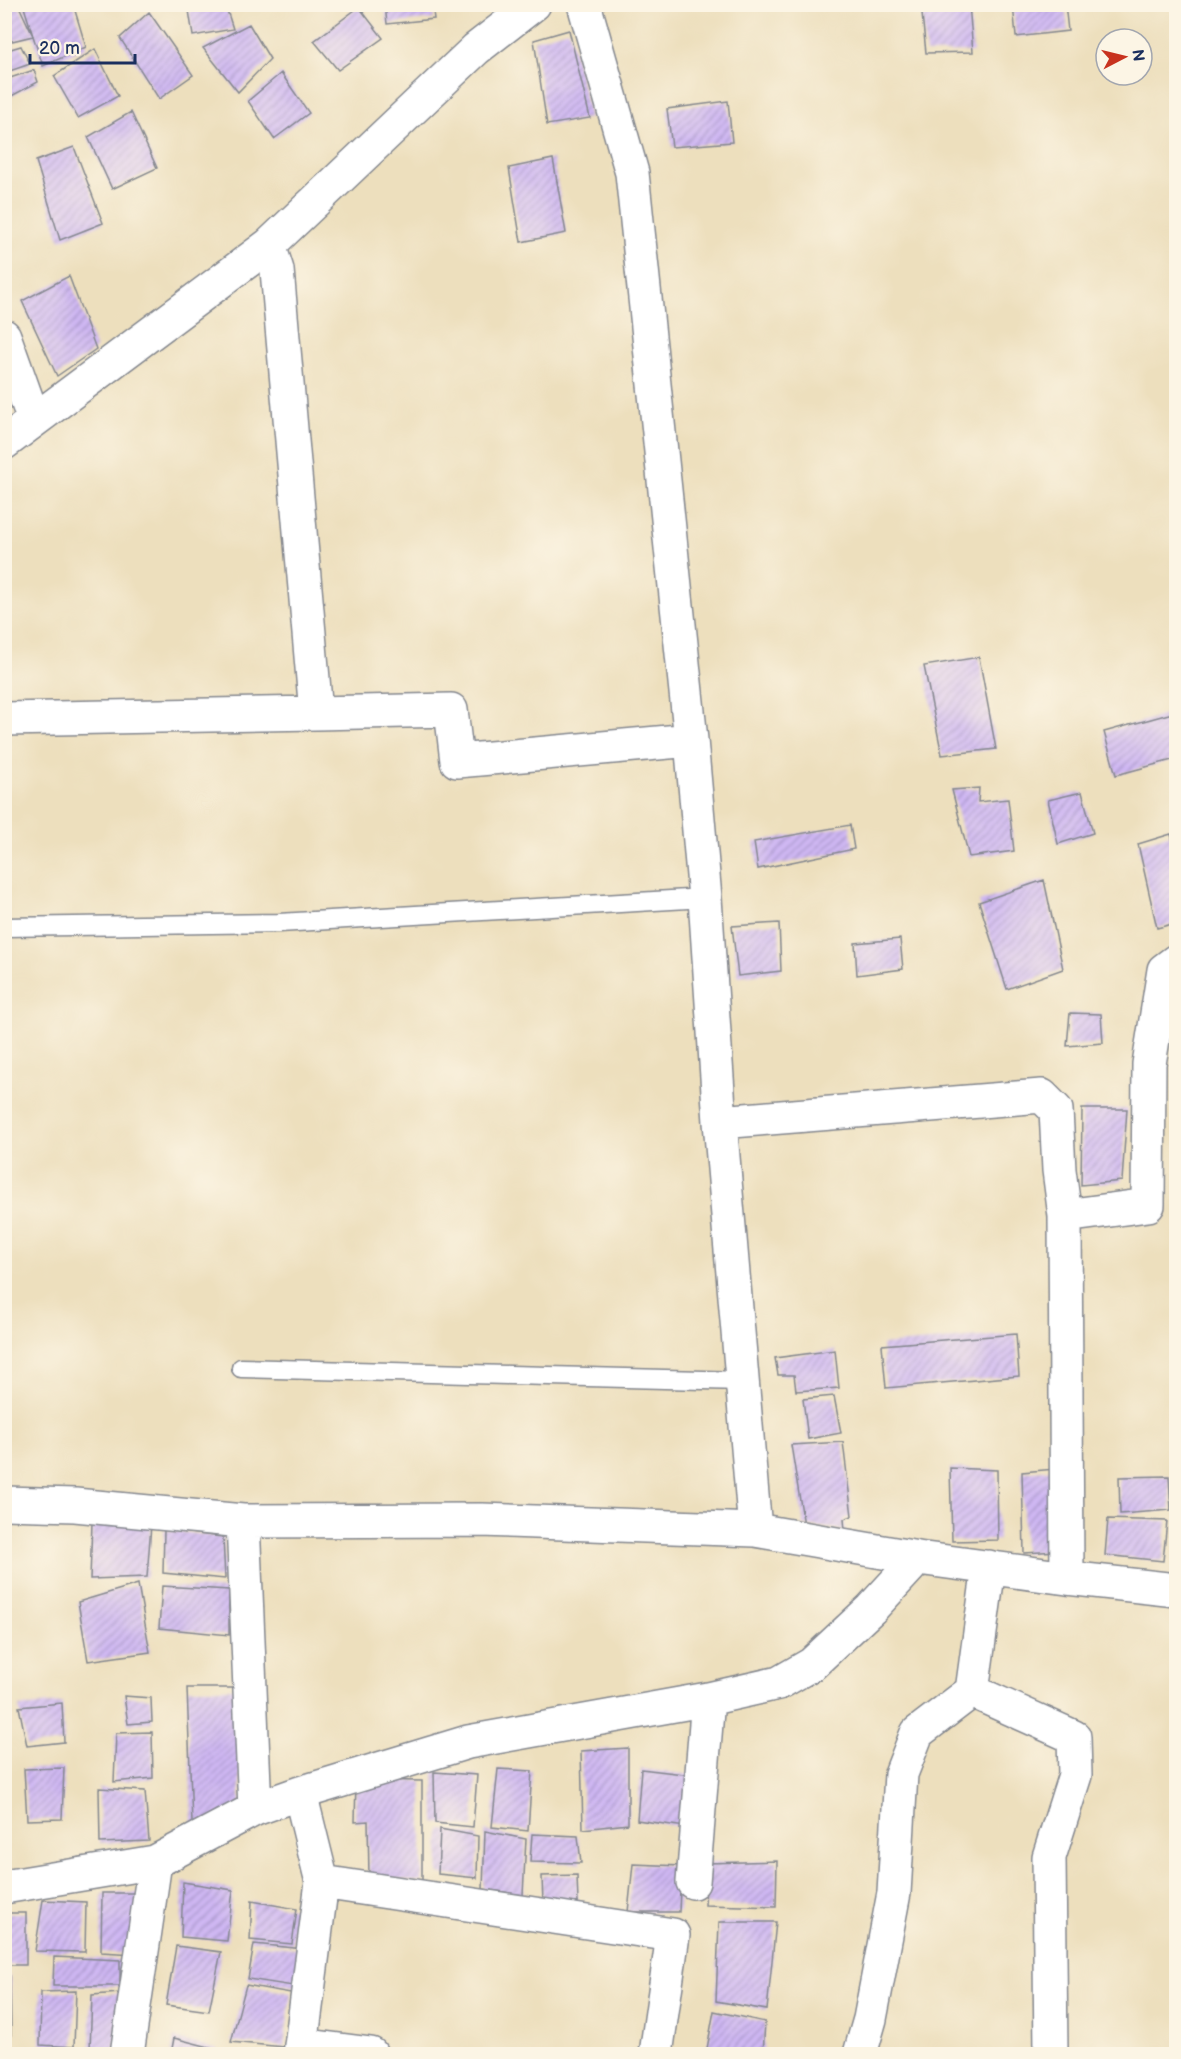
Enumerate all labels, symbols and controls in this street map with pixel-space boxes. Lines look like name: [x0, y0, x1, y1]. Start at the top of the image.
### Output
scale bar: [30, 27, 135, 65]
north arrow: [1094, 27, 1154, 87]
text: 20 m: [39, 38, 80, 59]
text: N: [1127, 48, 1148, 62]

